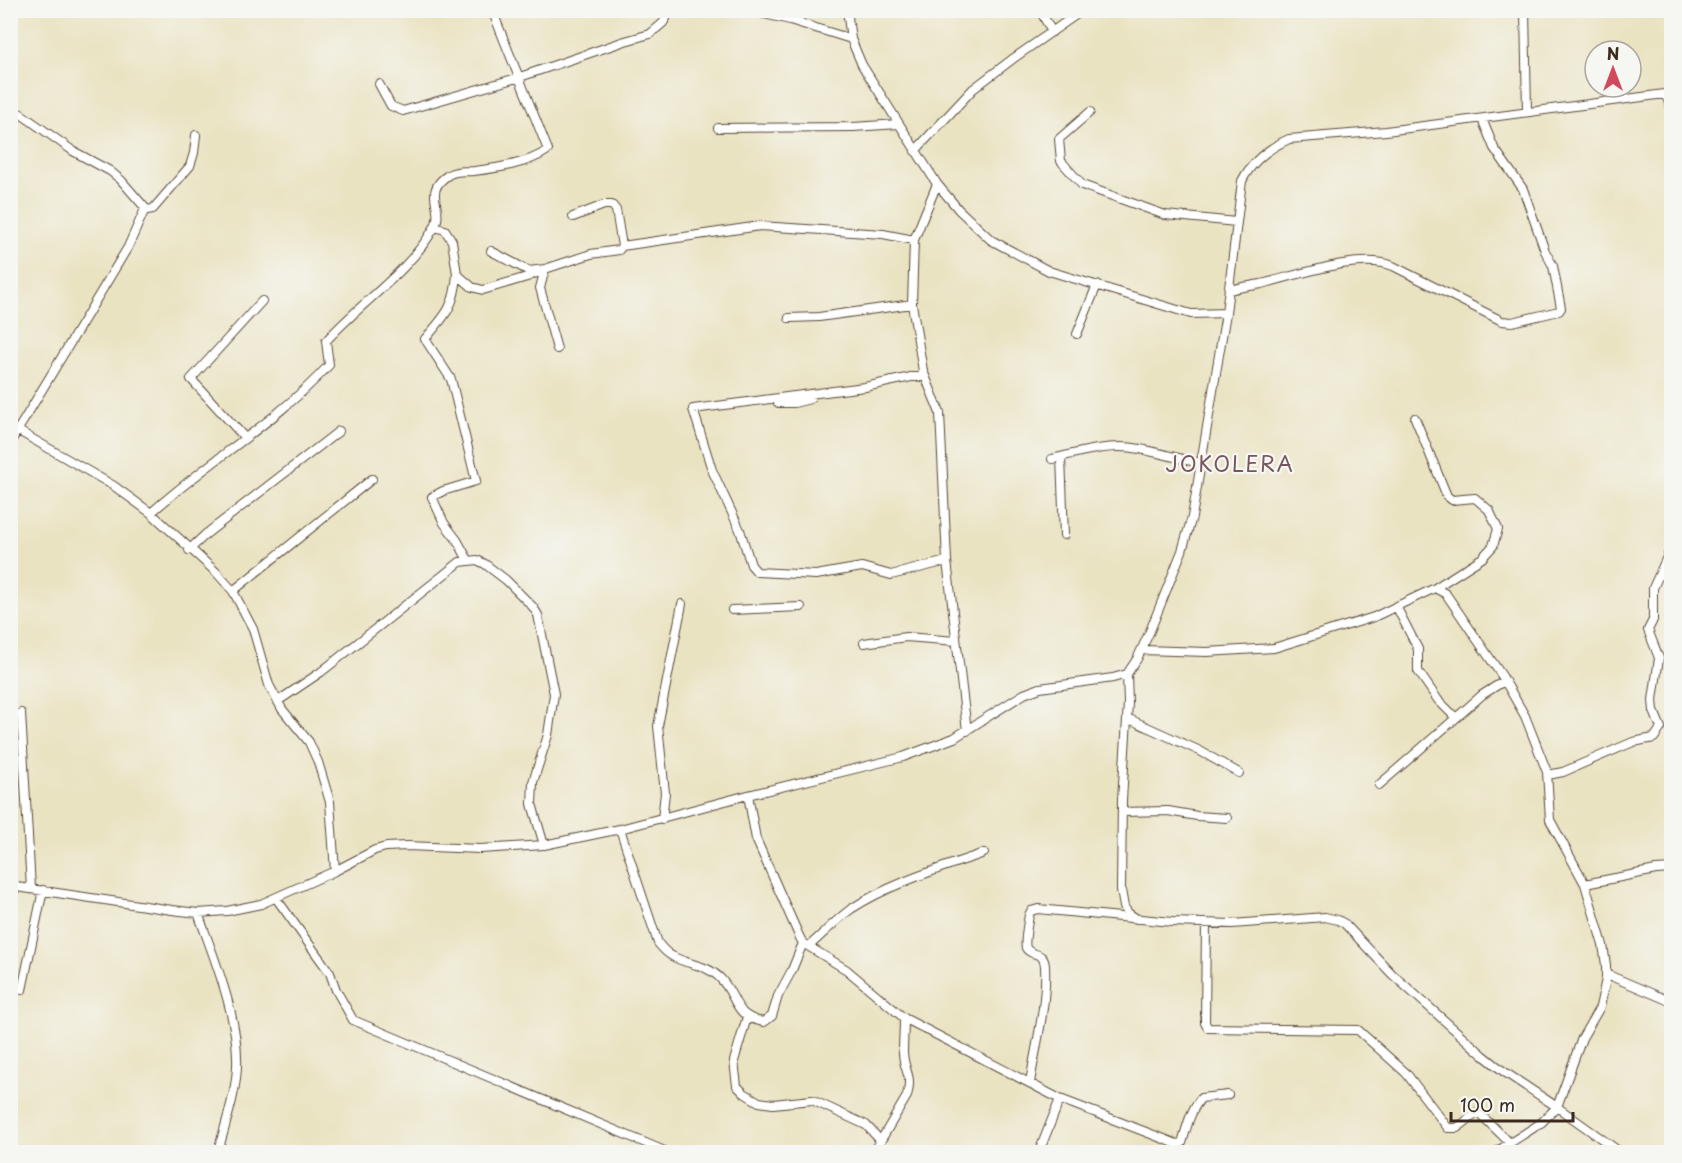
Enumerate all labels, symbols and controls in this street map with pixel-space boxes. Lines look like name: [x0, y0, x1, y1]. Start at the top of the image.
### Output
north arrow: [1583, 39, 1643, 99]
text: N: [1607, 41, 1619, 65]
district label: JOKOLERA: [1166, 447, 1294, 479]
scale bar: [1451, 1085, 1572, 1123]
text: 100 m: [1460, 1091, 1515, 1118]

